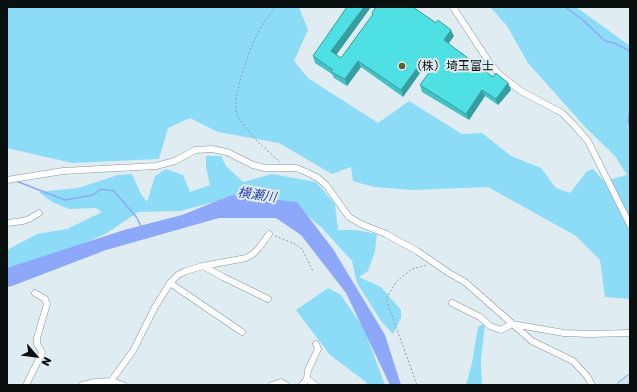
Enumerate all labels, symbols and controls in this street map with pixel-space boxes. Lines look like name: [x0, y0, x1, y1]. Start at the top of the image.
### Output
place label: （株）埼玉富士: [410, 59, 494, 73]
marker: （株）埼玉富士: [397, 61, 407, 71]
water label: 横瀬川: [237, 185, 277, 205]
north arrow: [16, 336, 56, 376]
text: N: [39, 355, 55, 369]

